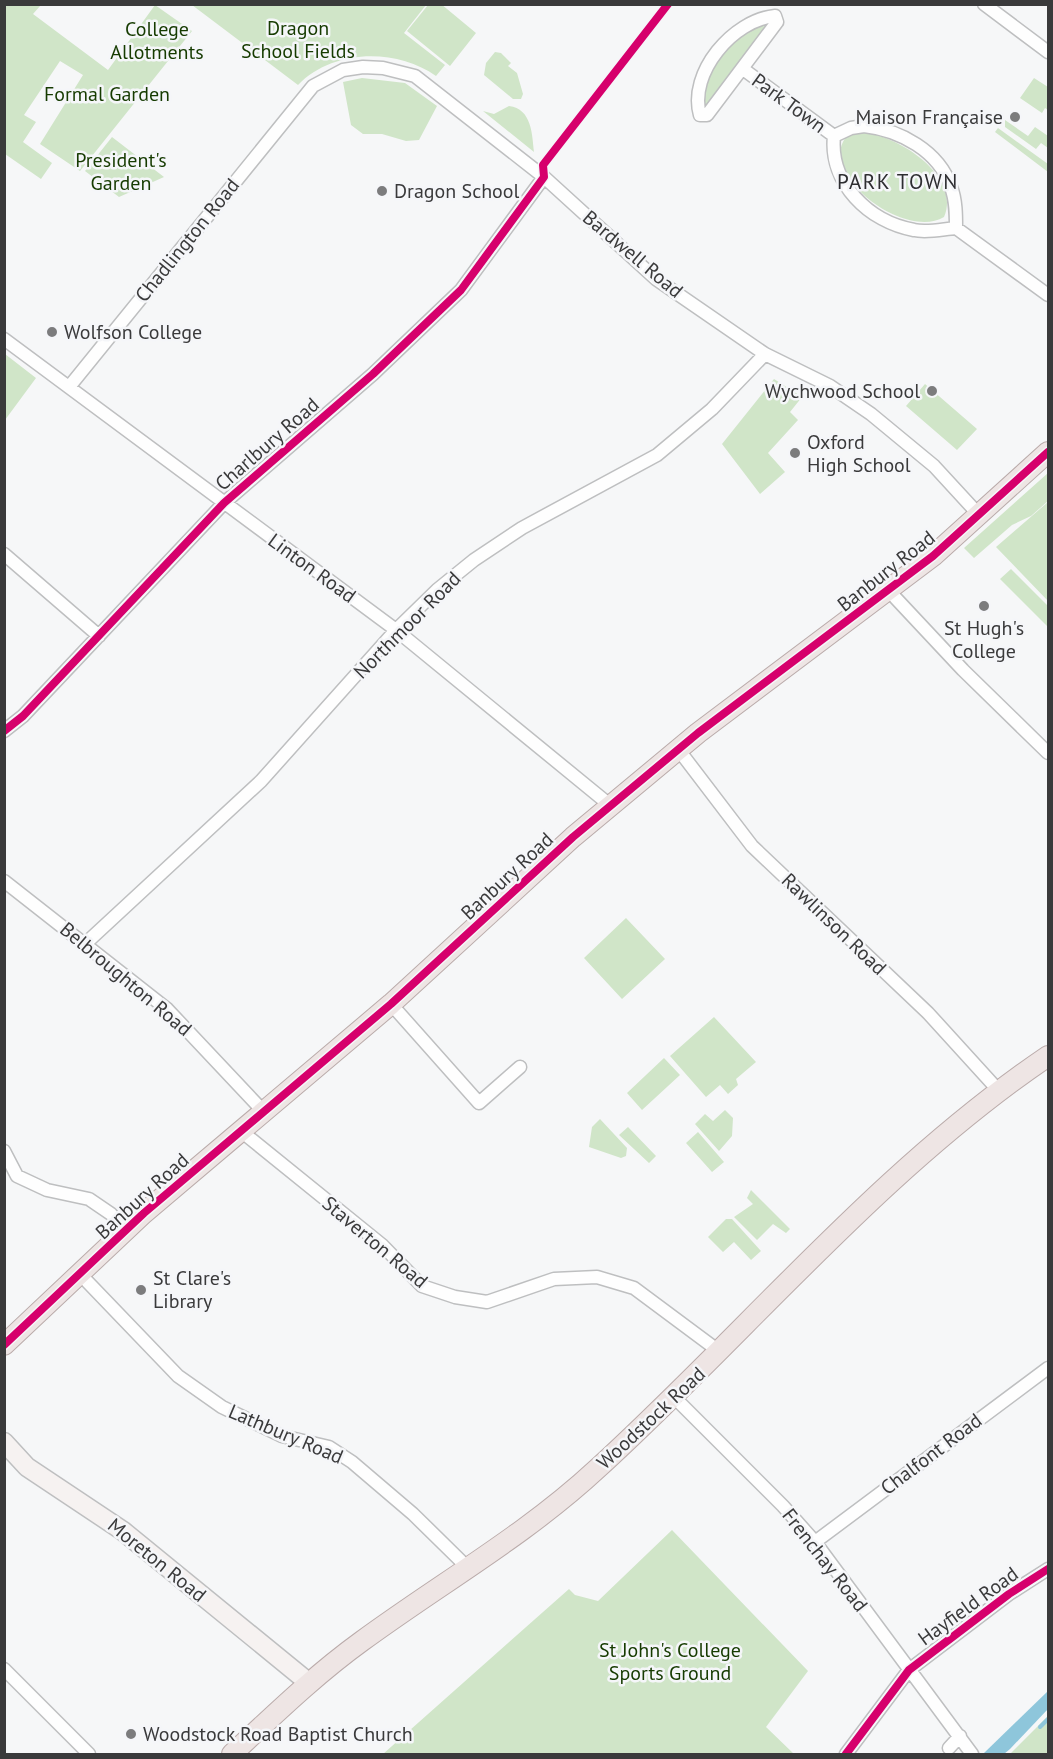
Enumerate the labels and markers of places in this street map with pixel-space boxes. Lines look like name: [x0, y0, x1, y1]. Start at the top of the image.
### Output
place label: Maison Française: [856, 104, 1003, 130]
marker: Maison Française: [1008, 110, 1022, 124]
place label: Dragon School: [394, 178, 520, 204]
marker: Dragon School: [375, 184, 389, 198]
place label: Wolfson College: [64, 319, 202, 345]
marker: Wolfson College: [45, 325, 59, 339]
place label: Wychwood School: [765, 378, 920, 404]
marker: Wychwood School: [925, 384, 939, 398]
place label: Oxford High School: [807, 429, 911, 478]
marker: Oxford High School: [788, 446, 802, 460]
marker: St Hugh's College: [977, 599, 991, 613]
place label: St Hugh's College: [944, 615, 1024, 664]
place label: St Clare's Library: [153, 1265, 231, 1314]
marker: St Clare's Library: [134, 1283, 148, 1297]
place label: Woodstock Road Baptist Church: [143, 1721, 413, 1747]
marker: Woodstock Road Baptist Church: [124, 1727, 138, 1741]

